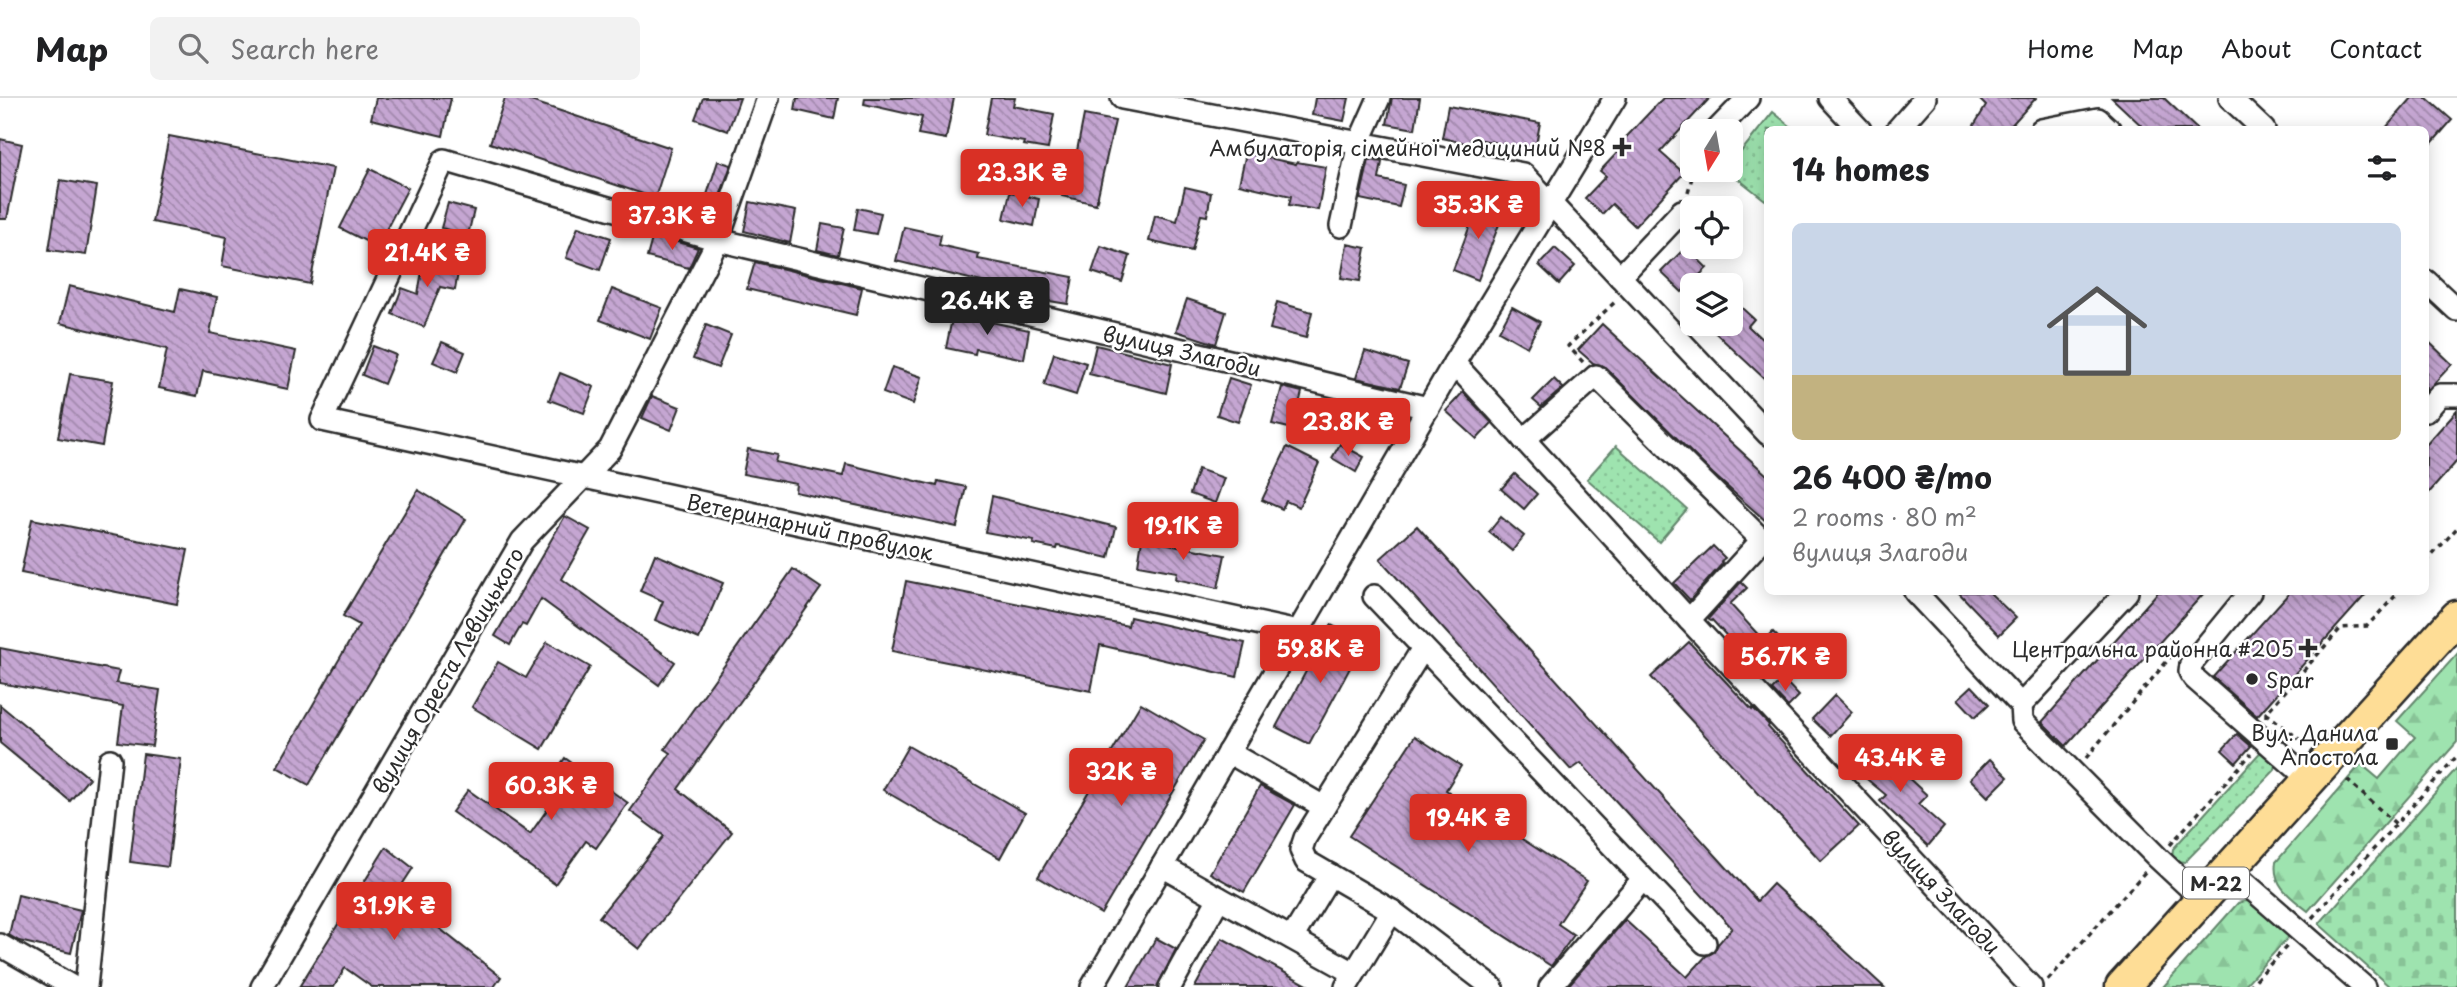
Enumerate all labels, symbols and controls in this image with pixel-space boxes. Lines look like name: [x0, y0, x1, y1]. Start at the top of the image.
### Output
search box: [150, 17, 640, 80]
text: Map: [35, 23, 108, 73]
icon: search: [174, 29, 212, 67]
text: Search here: [230, 29, 379, 68]
text: Home: [2027, 30, 2094, 66]
text: Map: [2132, 30, 2183, 66]
text: About: [2221, 30, 2291, 66]
text: Contact: [2329, 30, 2422, 66]
north arrow: [1680, 119, 1743, 182]
map controls: [1680, 119, 1743, 336]
place label: Амбулаторія сімейної медициний №8: [1209, 131, 1606, 163]
marker: Амбулаторія сімейної медициний №8: [1612, 137, 1632, 157]
text: 14 homes: [1792, 146, 1930, 191]
icon: filters: [2363, 149, 2401, 187]
pin: 23.3K ₴: [957, 150, 1087, 209]
text: 23.3K ₴: [977, 154, 1067, 189]
pin: 35.3K ₴: [1413, 181, 1543, 241]
text: 35.3K ₴: [1433, 186, 1523, 221]
pin: 37.3K ₴: [607, 192, 737, 252]
button: locate: [1680, 196, 1743, 259]
text: 37.3K ₴: [628, 197, 716, 232]
pin: 21.4K ₴: [362, 230, 492, 289]
text: 21.4K ₴: [384, 234, 470, 269]
icon: home: [2034, 268, 2160, 394]
button: layers: [1680, 273, 1743, 336]
pin: 26.4K ₴: [922, 278, 1052, 337]
text: 26.4K ₴: [941, 282, 1034, 317]
street label: вулиця Злагоди: [1100, 316, 1264, 384]
pin: 23.8K ₴: [1283, 398, 1413, 458]
text: 23.8K ₴: [1302, 403, 1394, 438]
text: 26 400 ₴/mo: [1792, 454, 1992, 499]
street label: Ветеринарний провулок: [684, 484, 937, 568]
text: 2 rooms · 80 m²: [1792, 499, 1977, 534]
pin: 19.1K ₴: [1118, 503, 1248, 562]
text: 19.1K ₴: [1143, 507, 1223, 542]
text: вулиця Злагоди: [1792, 534, 1968, 569]
street label: вулиця Ореста Левицького: [363, 541, 531, 799]
pin: 59.8K ₴: [1255, 626, 1385, 685]
text: 59.8K ₴: [1276, 630, 1364, 665]
place label: Центральна районна #205: [2012, 632, 2294, 664]
pin: 56.7K ₴: [1720, 634, 1850, 693]
text: 56.7K ₴: [1740, 638, 1830, 673]
marker: Центральна районна #205: [2300, 640, 2316, 656]
place label: Spar: [2266, 663, 2314, 695]
marker: Spar: [2244, 671, 2260, 687]
place label: Вул. Данила Апостола: [2251, 716, 2379, 772]
pin: 43.4K ₴: [1835, 734, 1965, 794]
marker: Вул. Данила Апостола: [2384, 736, 2400, 752]
text: 43.4K ₴: [1854, 739, 1946, 774]
pin: 32K ₴: [1072, 748, 1170, 808]
text: 32K ₴: [1085, 753, 1157, 788]
pin: 60.3K ₴: [486, 762, 616, 822]
text: 60.3K ₴: [505, 767, 597, 802]
pin: 19.4K ₴: [1403, 794, 1533, 854]
text: 19.4K ₴: [1426, 799, 1510, 834]
street label: вулиця Злагоди: [1875, 821, 2009, 961]
road number: М-22: [2183, 868, 2249, 898]
pin: 31.9K ₴: [329, 882, 459, 942]
text: 31.9K ₴: [352, 887, 436, 922]

